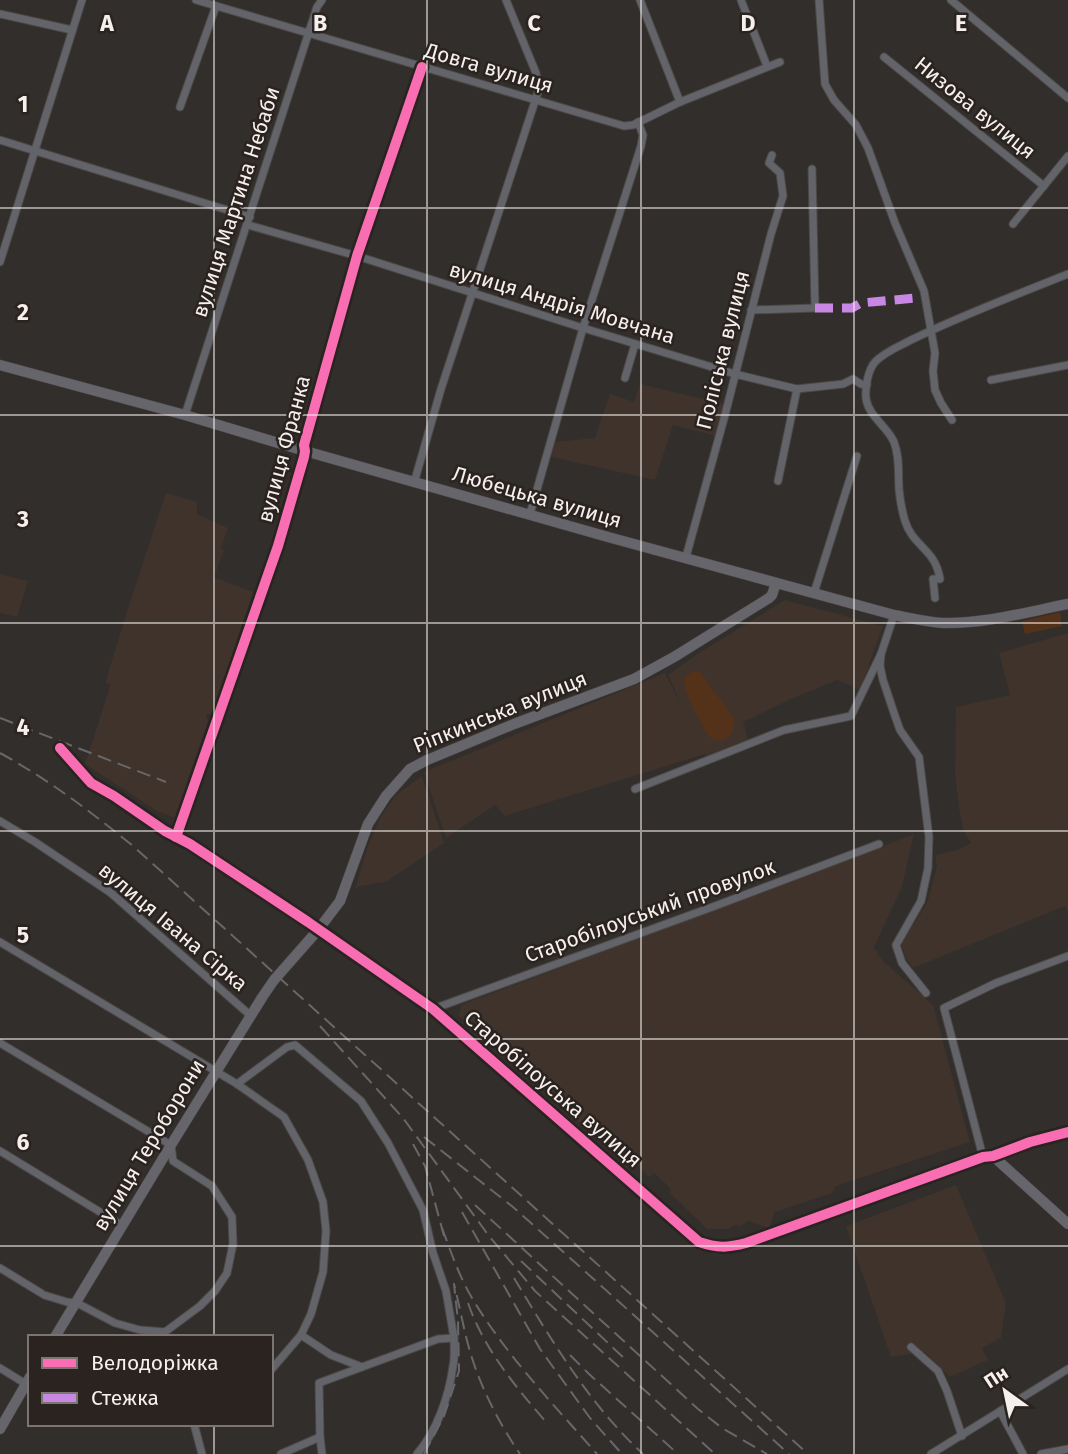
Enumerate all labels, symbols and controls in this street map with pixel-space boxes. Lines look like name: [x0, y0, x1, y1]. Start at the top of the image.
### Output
text: A: [99, 9, 114, 37]
text: B: [313, 9, 327, 37]
text: C: [527, 9, 541, 37]
text: D: [741, 9, 756, 37]
text: E: [955, 9, 967, 37]
street label: Довга вулиця: [421, 37, 556, 99]
street label: Низова вулиця: [909, 51, 1041, 165]
street label: вулиця Мартина Небаби: [186, 83, 286, 321]
text: 1: [18, 90, 28, 118]
street label: вулиця Андрія Мовчана: [446, 256, 678, 350]
street label: Поліська вулиця: [691, 268, 755, 432]
text: 2: [17, 298, 29, 326]
street label: вулиця Франка: [252, 373, 316, 525]
street label: Любецька вулиця: [449, 460, 625, 534]
text: 3: [16, 505, 29, 533]
street label: Ріпкинська вулиця: [409, 665, 591, 759]
text: 4: [17, 713, 30, 741]
street label: Старобілоуський провулок: [521, 853, 779, 968]
street label: вулиця Івана Сірка: [93, 857, 253, 997]
text: 5: [17, 921, 29, 949]
street label: Старобілоуська вулиця: [459, 1005, 647, 1173]
street label: вулиця Тероборони: [87, 1054, 211, 1236]
text: 6: [17, 1128, 30, 1156]
legend: [28, 1335, 273, 1426]
text: Велодоріжка: [91, 1350, 219, 1376]
north arrow: [970, 1356, 1040, 1426]
text: Пн: [980, 1361, 1012, 1393]
text: Стежка: [91, 1385, 159, 1411]

